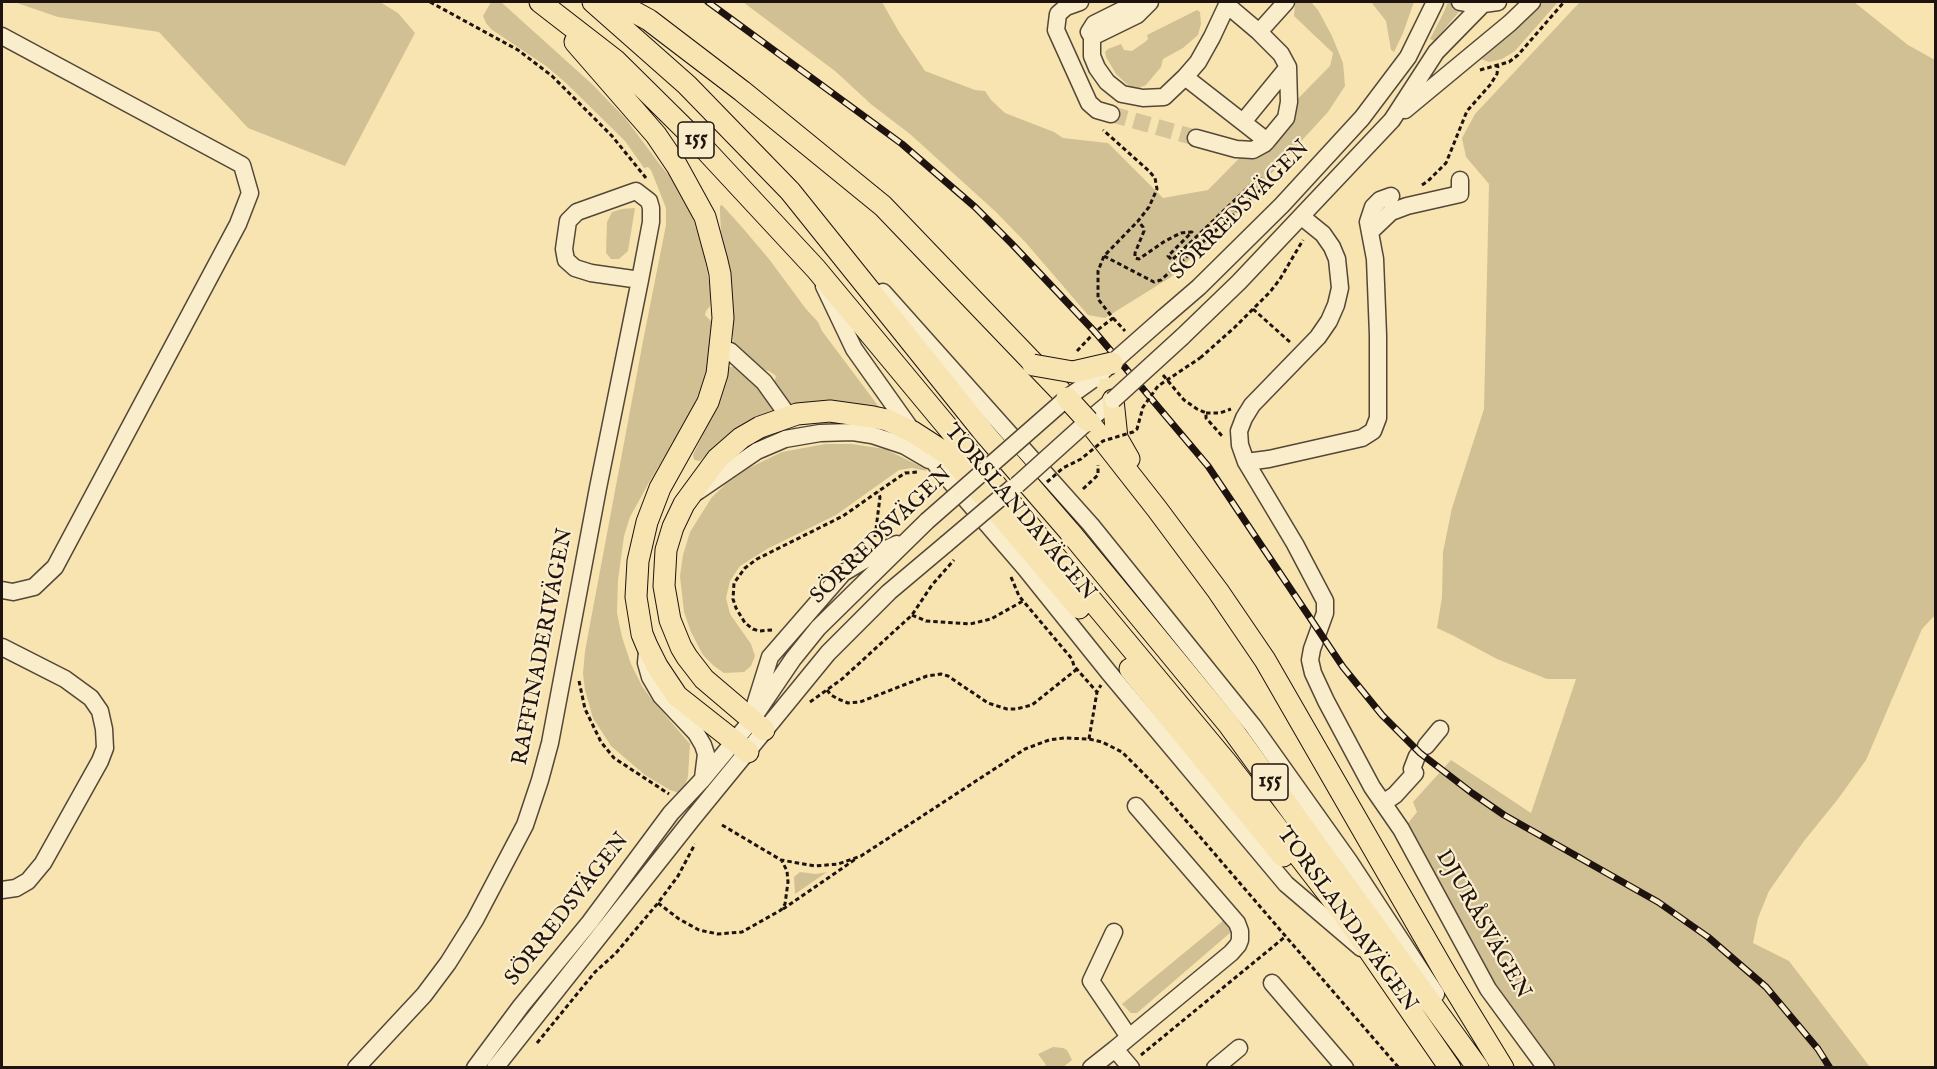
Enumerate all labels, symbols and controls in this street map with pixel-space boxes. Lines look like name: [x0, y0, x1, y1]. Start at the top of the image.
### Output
road number: 155: [678, 122, 714, 158]
street label: SÖRREDSVÄGEN: [1166, 136, 1316, 286]
street label: TORSLANDAVÄGEN: [937, 419, 1101, 607]
street label: SÖRREDSVÄGEN: [806, 462, 958, 610]
street label: RAFFINADERIVÄGEN: [508, 526, 580, 768]
road number: 155: [1252, 764, 1288, 800]
street label: TORSLANDAVÄGEN: [1270, 822, 1422, 1018]
street label: SÖRREDSVÄGEN: [500, 828, 636, 992]
street label: DJURÅSVÄGEN: [1429, 846, 1535, 1004]

